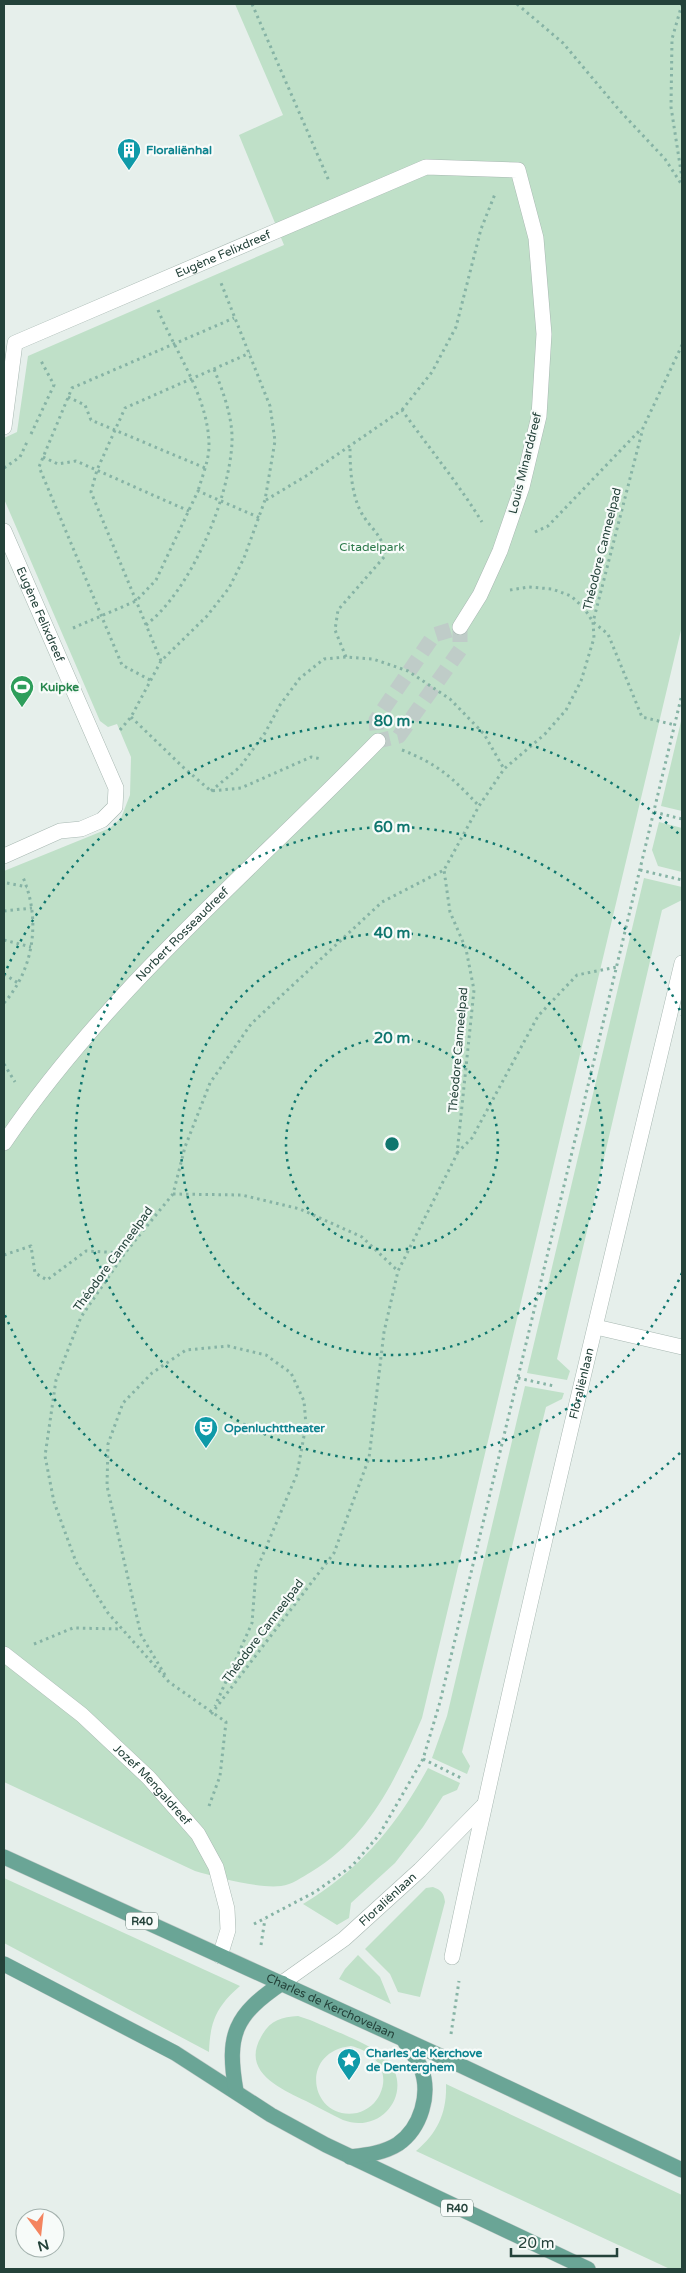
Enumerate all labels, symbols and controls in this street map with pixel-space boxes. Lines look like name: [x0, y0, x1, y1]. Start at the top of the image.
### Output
building icon: Floraliënhal: [116, 137, 142, 171]
place label: Floraliënhal: [146, 143, 212, 157]
street label: Eugène Felixdreef: [173, 227, 273, 281]
street label: Louis Minarddreef: [506, 410, 544, 515]
street label: Théodore Canneelpad: [580, 486, 624, 612]
park label: Citadelpark: [339, 540, 405, 554]
street label: Eugène Felixdreef: [13, 565, 67, 665]
sports icon: Kuipke: [9, 674, 35, 708]
place label: Kuipke: [40, 680, 79, 695]
text: 80 m: [374, 712, 410, 730]
text: 60 m: [374, 818, 410, 836]
street label: Norbert Rosseaudreef: [133, 884, 232, 984]
text: 40 m: [374, 924, 410, 942]
street label: Théodore Canneelpad: [446, 987, 470, 1113]
text: 20 m: [374, 1029, 410, 1047]
centre of rings: [383, 1135, 401, 1153]
street label: Théodore Canneelpad: [70, 1204, 156, 1314]
street label: Floraliënlaan: [566, 1346, 597, 1420]
theatre icon: Openluchttheater: [193, 1415, 219, 1449]
place label: Openluchttheater: [224, 1421, 325, 1436]
street label: Théodore Canneelpad: [219, 1576, 307, 1686]
street label: Jozef Mengaldreef: [111, 1741, 194, 1828]
street label: Floraliënlaan: [356, 1870, 419, 1929]
road number: R40: [126, 1912, 158, 1930]
street label: Charles de Kerchovelaan: [264, 1970, 397, 2041]
place label: Charles de Kerchove de Denterghem: [366, 2046, 483, 2075]
place icon: Charles de Kerchove de Denterghem: [336, 2047, 362, 2081]
road number: R40: [441, 2200, 473, 2216]
north arrow: [15, 2208, 65, 2258]
scale bar: [511, 2226, 617, 2258]
text: 20 m: [518, 2234, 555, 2252]
text: N: [36, 2235, 51, 2255]

